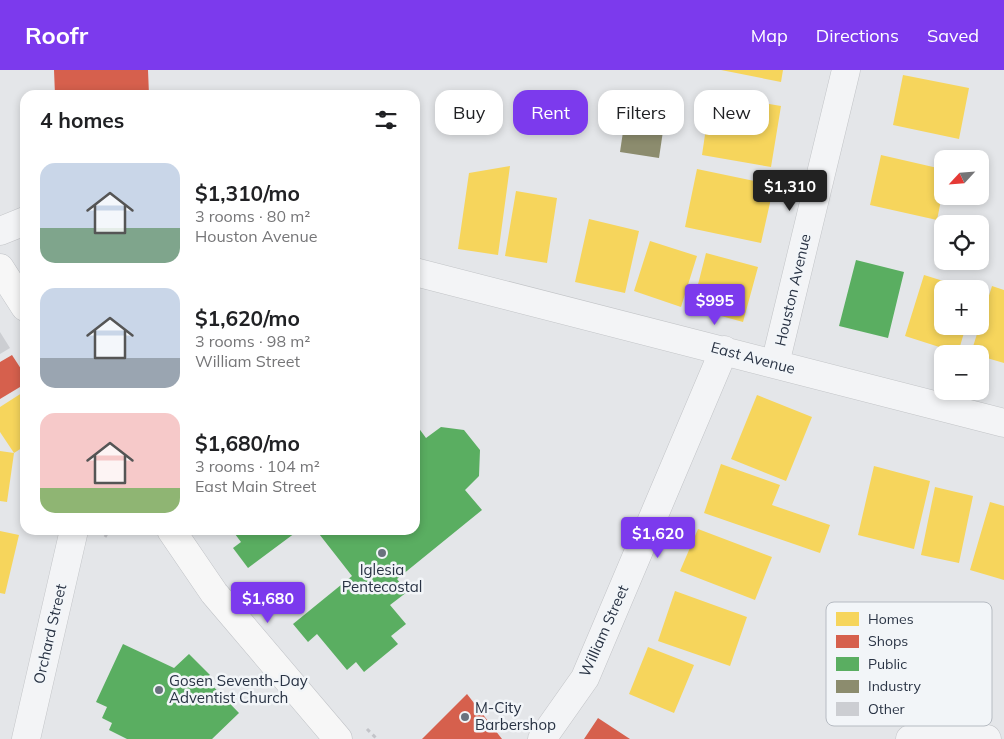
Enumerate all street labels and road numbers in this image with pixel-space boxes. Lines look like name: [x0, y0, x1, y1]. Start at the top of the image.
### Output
street label: Houston Avenue: [770, 232, 815, 348]
street label: East Avenue: [709, 337, 797, 378]
street label: Orchard Street: [29, 582, 70, 686]
street label: William Street: [575, 582, 632, 680]

